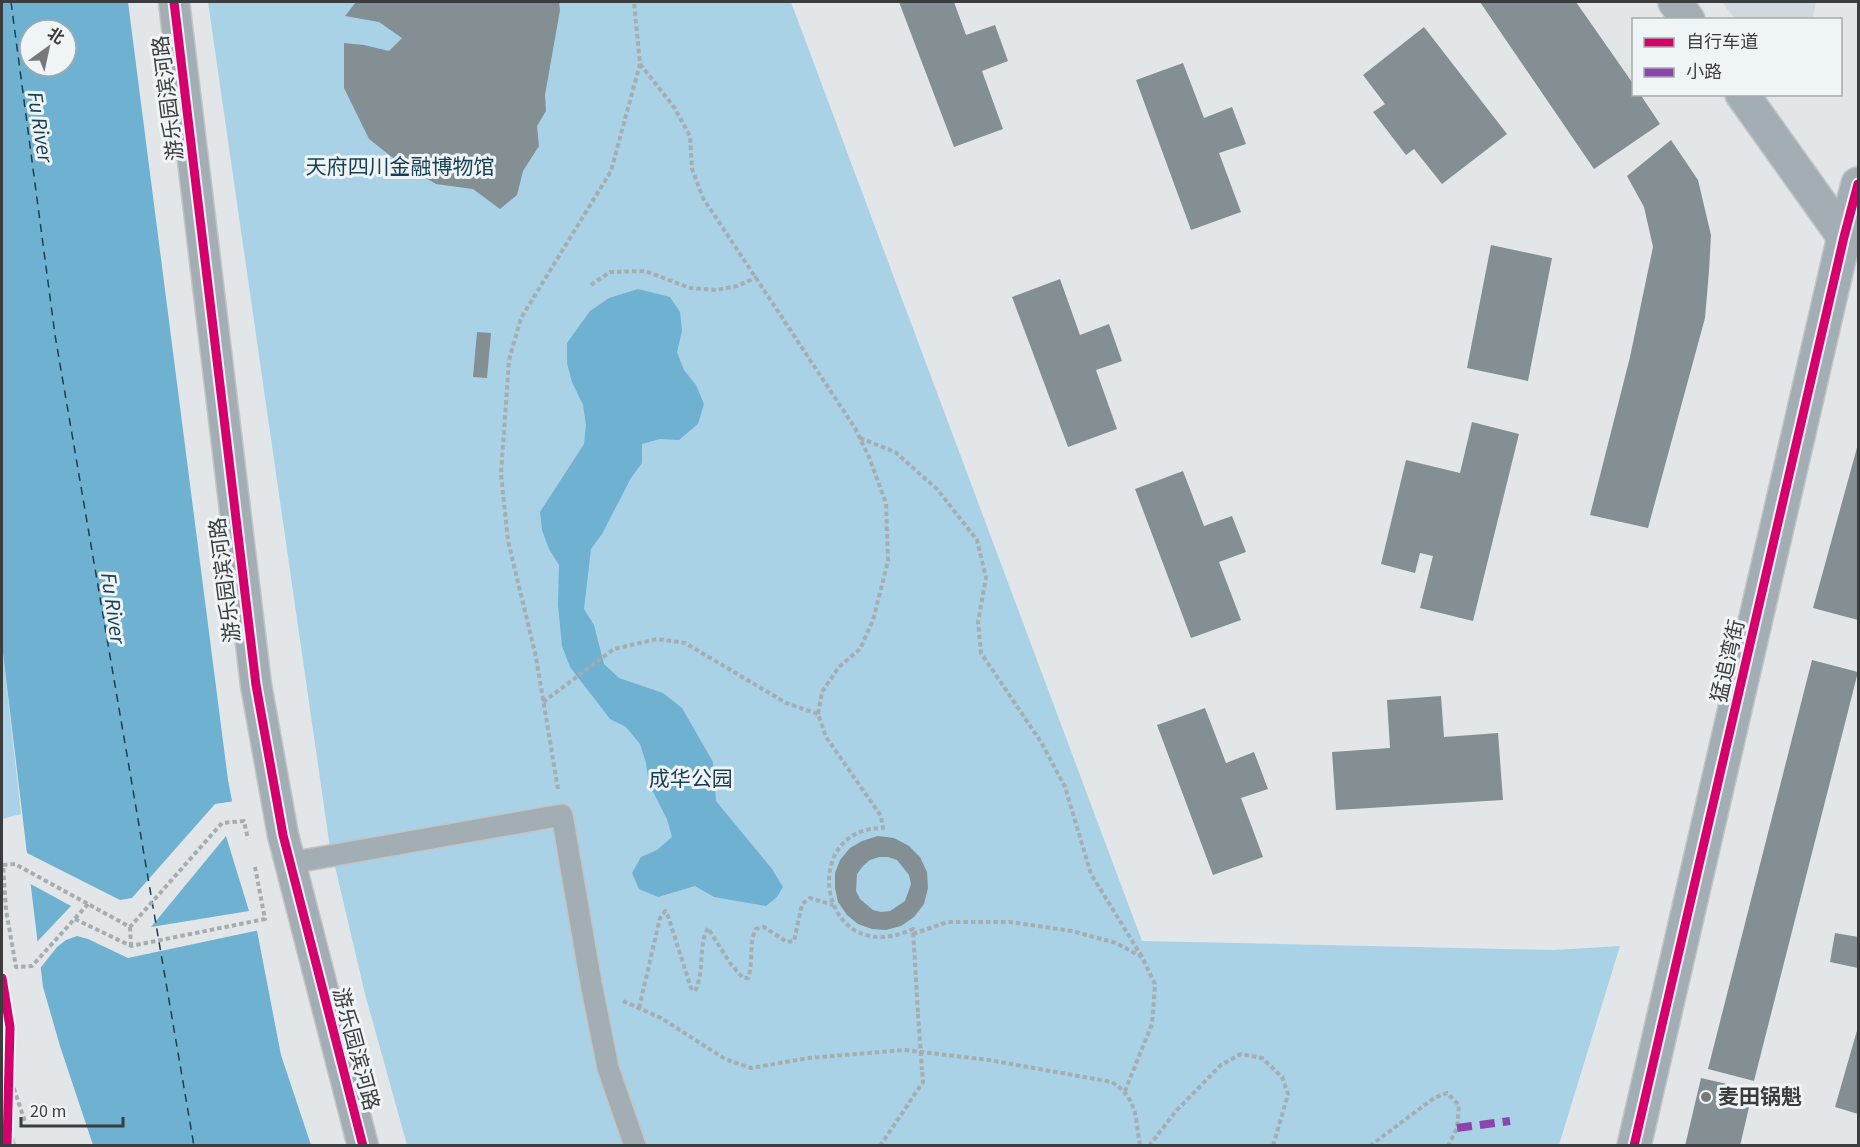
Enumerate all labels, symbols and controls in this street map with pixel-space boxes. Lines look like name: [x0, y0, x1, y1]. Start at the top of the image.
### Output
north arrow: [18, 18, 78, 78]
legend: [1632, 18, 1842, 96]
text: 北: [43, 23, 68, 50]
text: 自行车道: [1686, 30, 1758, 55]
street label: 游乐园滨河路: [145, 34, 191, 162]
text: 小路: [1686, 60, 1722, 85]
water label: Fu River: [19, 89, 62, 166]
park label: 天府四川金融博物馆: [306, 152, 495, 182]
street label: 游乐园滨河路: [202, 516, 248, 644]
water label: Fu River: [92, 571, 134, 647]
street label: 猛追湾街: [1704, 617, 1752, 705]
park label: 成华公园: [649, 764, 733, 794]
street label: 游乐园滨河路: [325, 984, 387, 1114]
place label: 麦田锅魁: [1718, 1082, 1802, 1112]
scale bar: [21, 1090, 123, 1128]
marker: 麦田锅魁: [1699, 1090, 1713, 1104]
text: 20 m: [30, 1099, 66, 1124]

